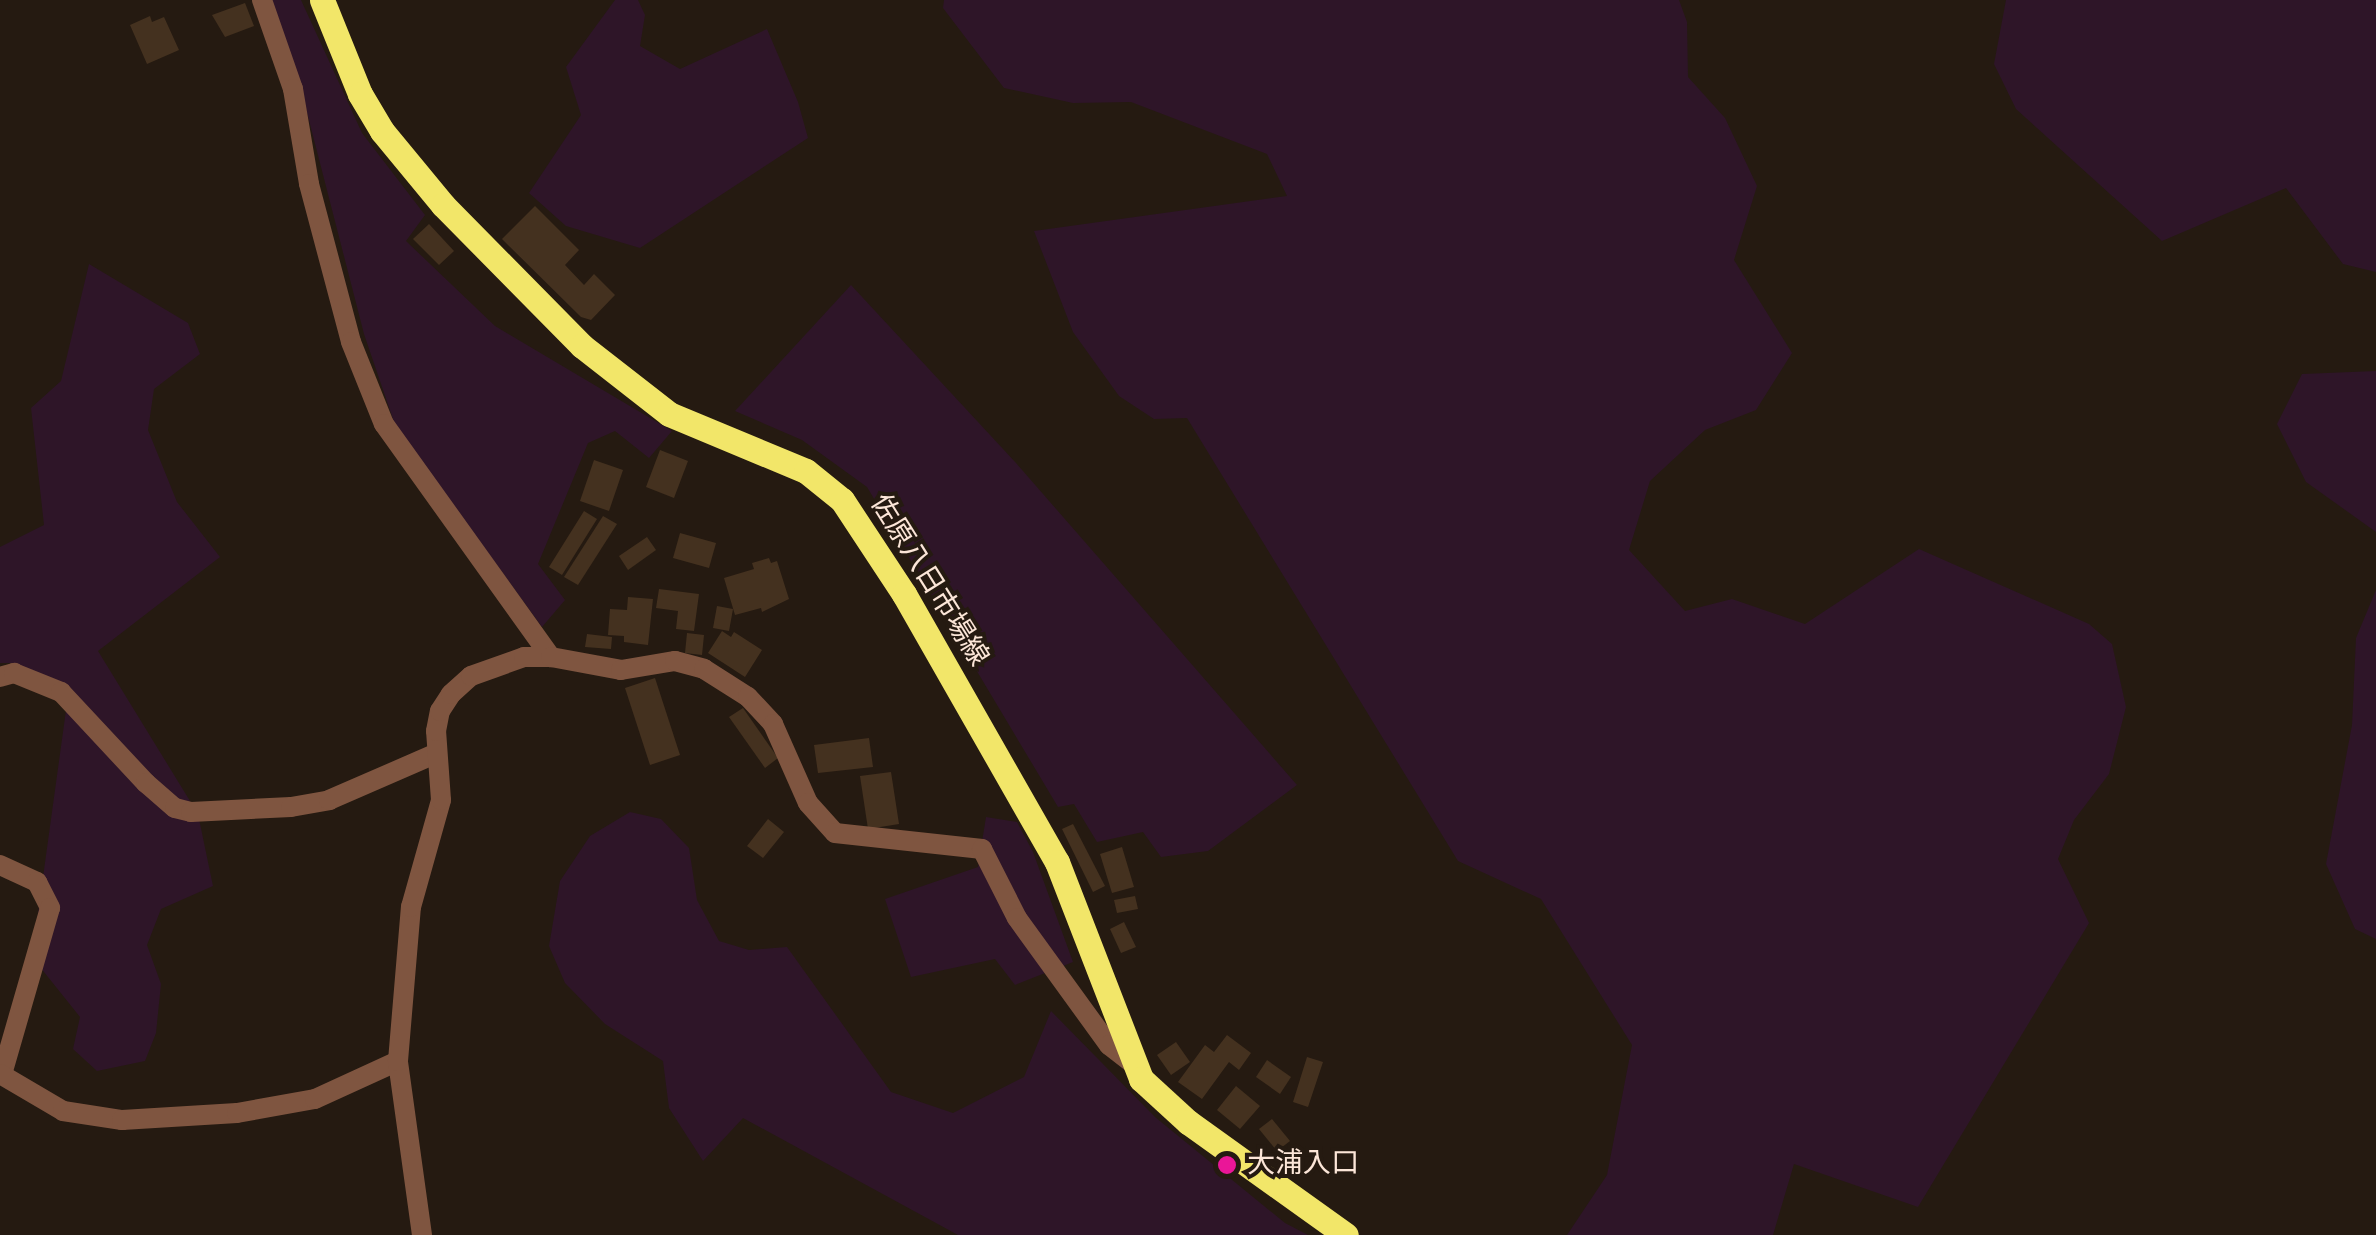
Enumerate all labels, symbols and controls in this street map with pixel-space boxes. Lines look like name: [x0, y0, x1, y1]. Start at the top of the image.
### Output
street label: 佐原八日市場線: [862, 489, 994, 673]
place label: 大浦入口: [1247, 1148, 1359, 1182]
marker: 大浦入口: [1216, 1154, 1238, 1176]

